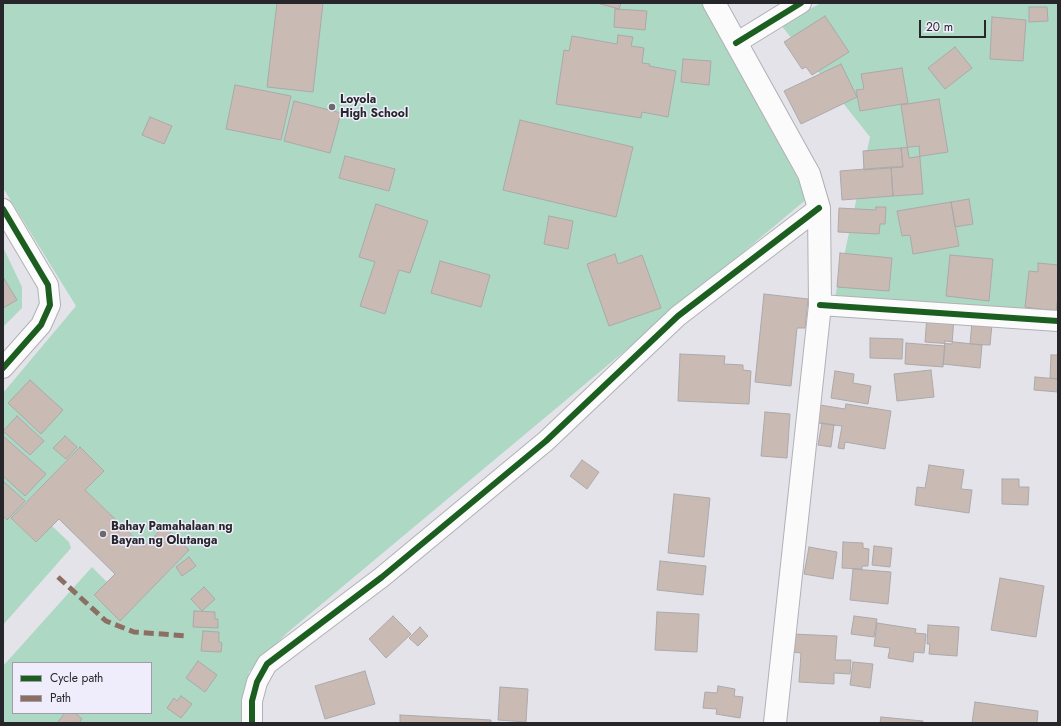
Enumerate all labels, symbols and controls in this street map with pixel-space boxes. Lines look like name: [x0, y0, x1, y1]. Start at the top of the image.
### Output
scale bar: [921, 12, 988, 38]
text: 20 m: [926, 18, 953, 36]
place label: Loyola High School: [340, 93, 408, 121]
marker: Loyola High School: [327, 102, 337, 112]
place label: Bahay Pamahalaan ng Bayan ng Olutanga: [111, 520, 233, 548]
marker: Bahay Pamahalaan ng Bayan ng Olutanga: [98, 529, 108, 539]
legend: [12, 662, 152, 714]
text: Cycle path: [50, 669, 103, 687]
text: Path: [50, 689, 71, 707]

